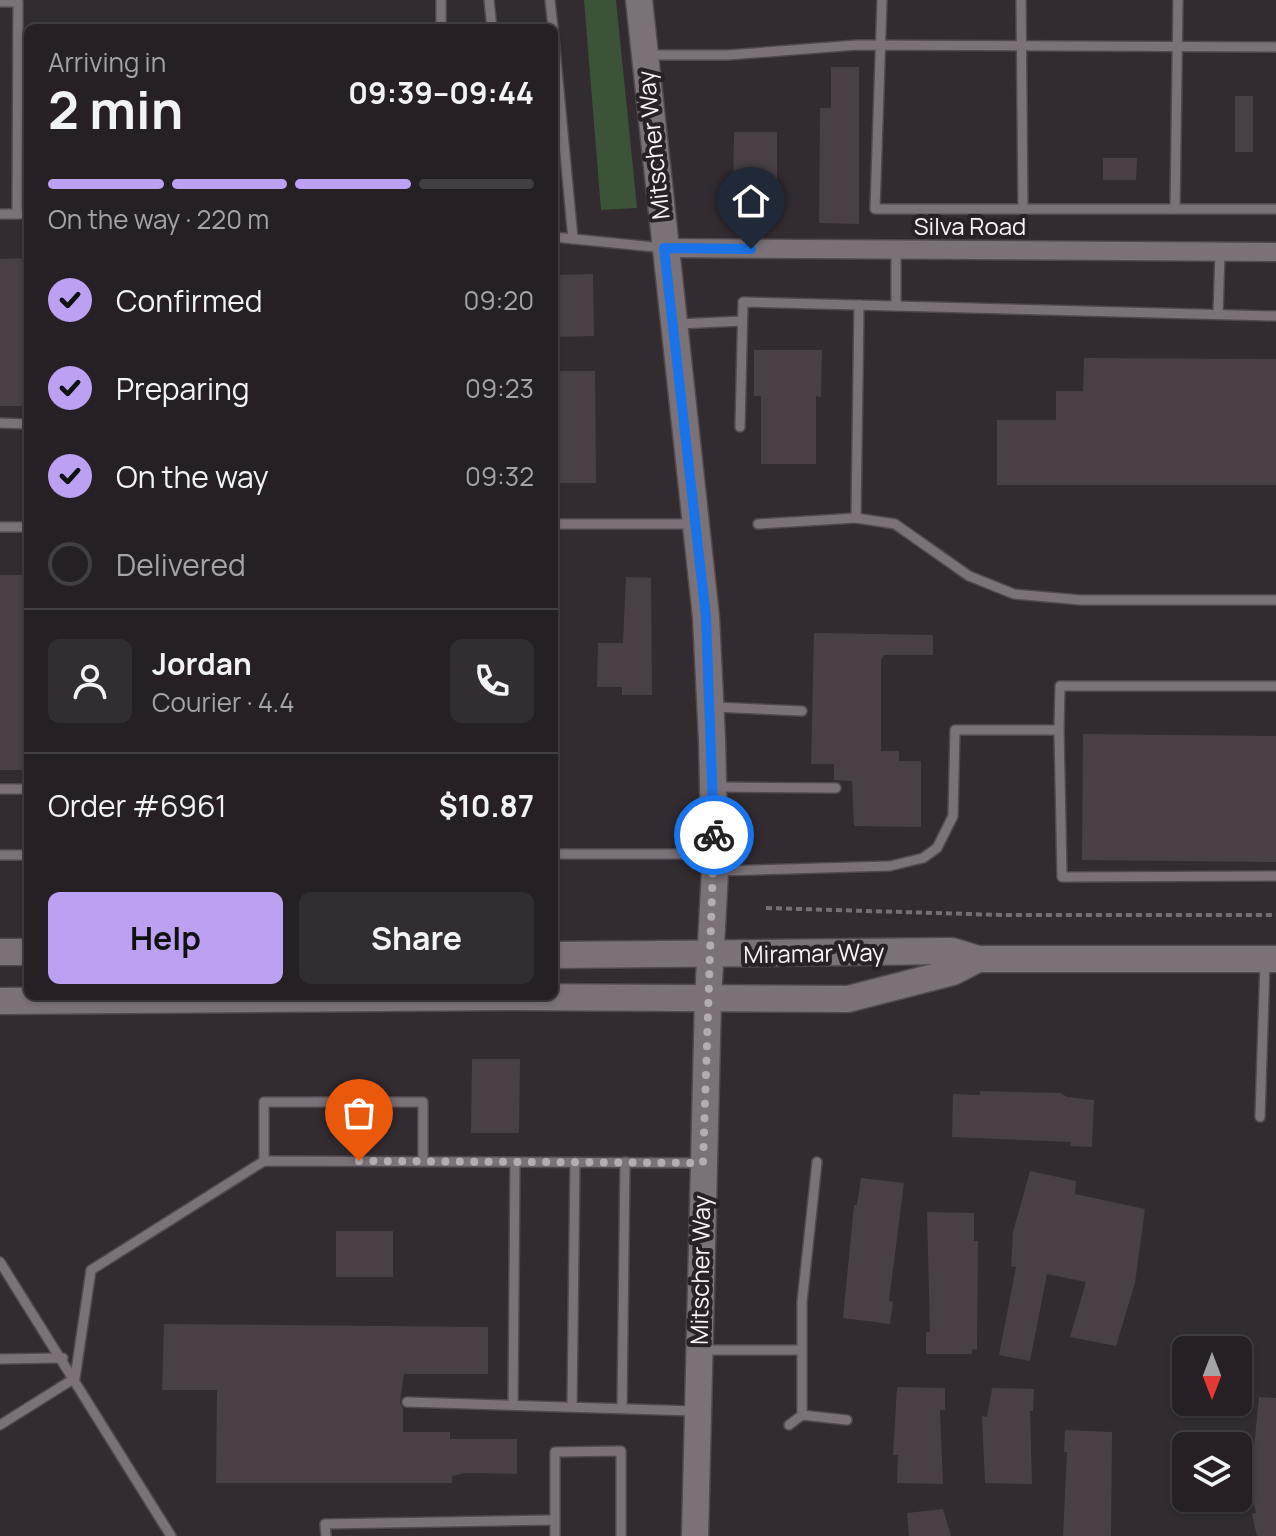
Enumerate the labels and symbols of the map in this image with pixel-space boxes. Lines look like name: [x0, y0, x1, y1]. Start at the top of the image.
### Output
street label: Mitscher Way: [628, 69, 677, 221]
pin: [717, 167, 785, 249]
street label: Silva Road: [914, 209, 1026, 242]
courier: [674, 795, 754, 875]
street label: Miramar Way: [743, 935, 885, 970]
pin: [325, 1079, 393, 1161]
street label: Mitscher Way: [682, 1195, 717, 1345]
north arrow: [1172, 1336, 1252, 1416]

